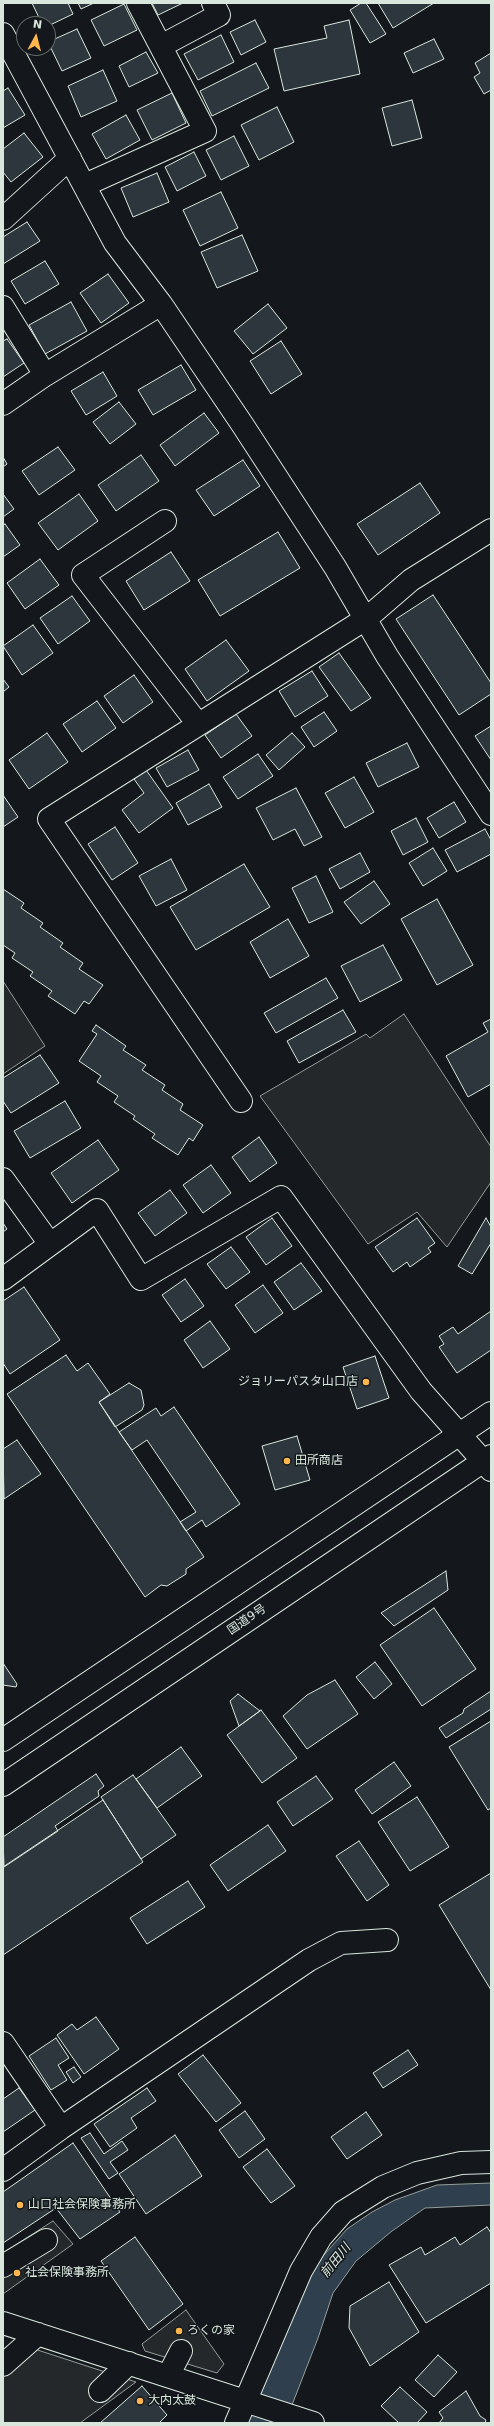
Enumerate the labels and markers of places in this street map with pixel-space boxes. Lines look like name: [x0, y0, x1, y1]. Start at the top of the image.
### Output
place label: ジョリーパスタ山口店: [238, 1375, 358, 1389]
marker: ジョリーパスタ山口店: [361, 1377, 371, 1387]
place label: 田所商店: [295, 1454, 343, 1468]
marker: 田所商店: [282, 1456, 292, 1466]
place label: 山口社会保険事務所: [28, 2198, 136, 2212]
marker: 山口社会保険事務所: [15, 2200, 25, 2210]
place label: 社会保険事務所: [25, 2266, 109, 2280]
marker: 社会保険事務所: [12, 2268, 22, 2278]
place label: ろくの家: [187, 2324, 235, 2338]
marker: ろくの家: [174, 2326, 184, 2336]
place label: 大内太鼓: [148, 2394, 196, 2408]
marker: 大内太鼓: [135, 2396, 145, 2406]

